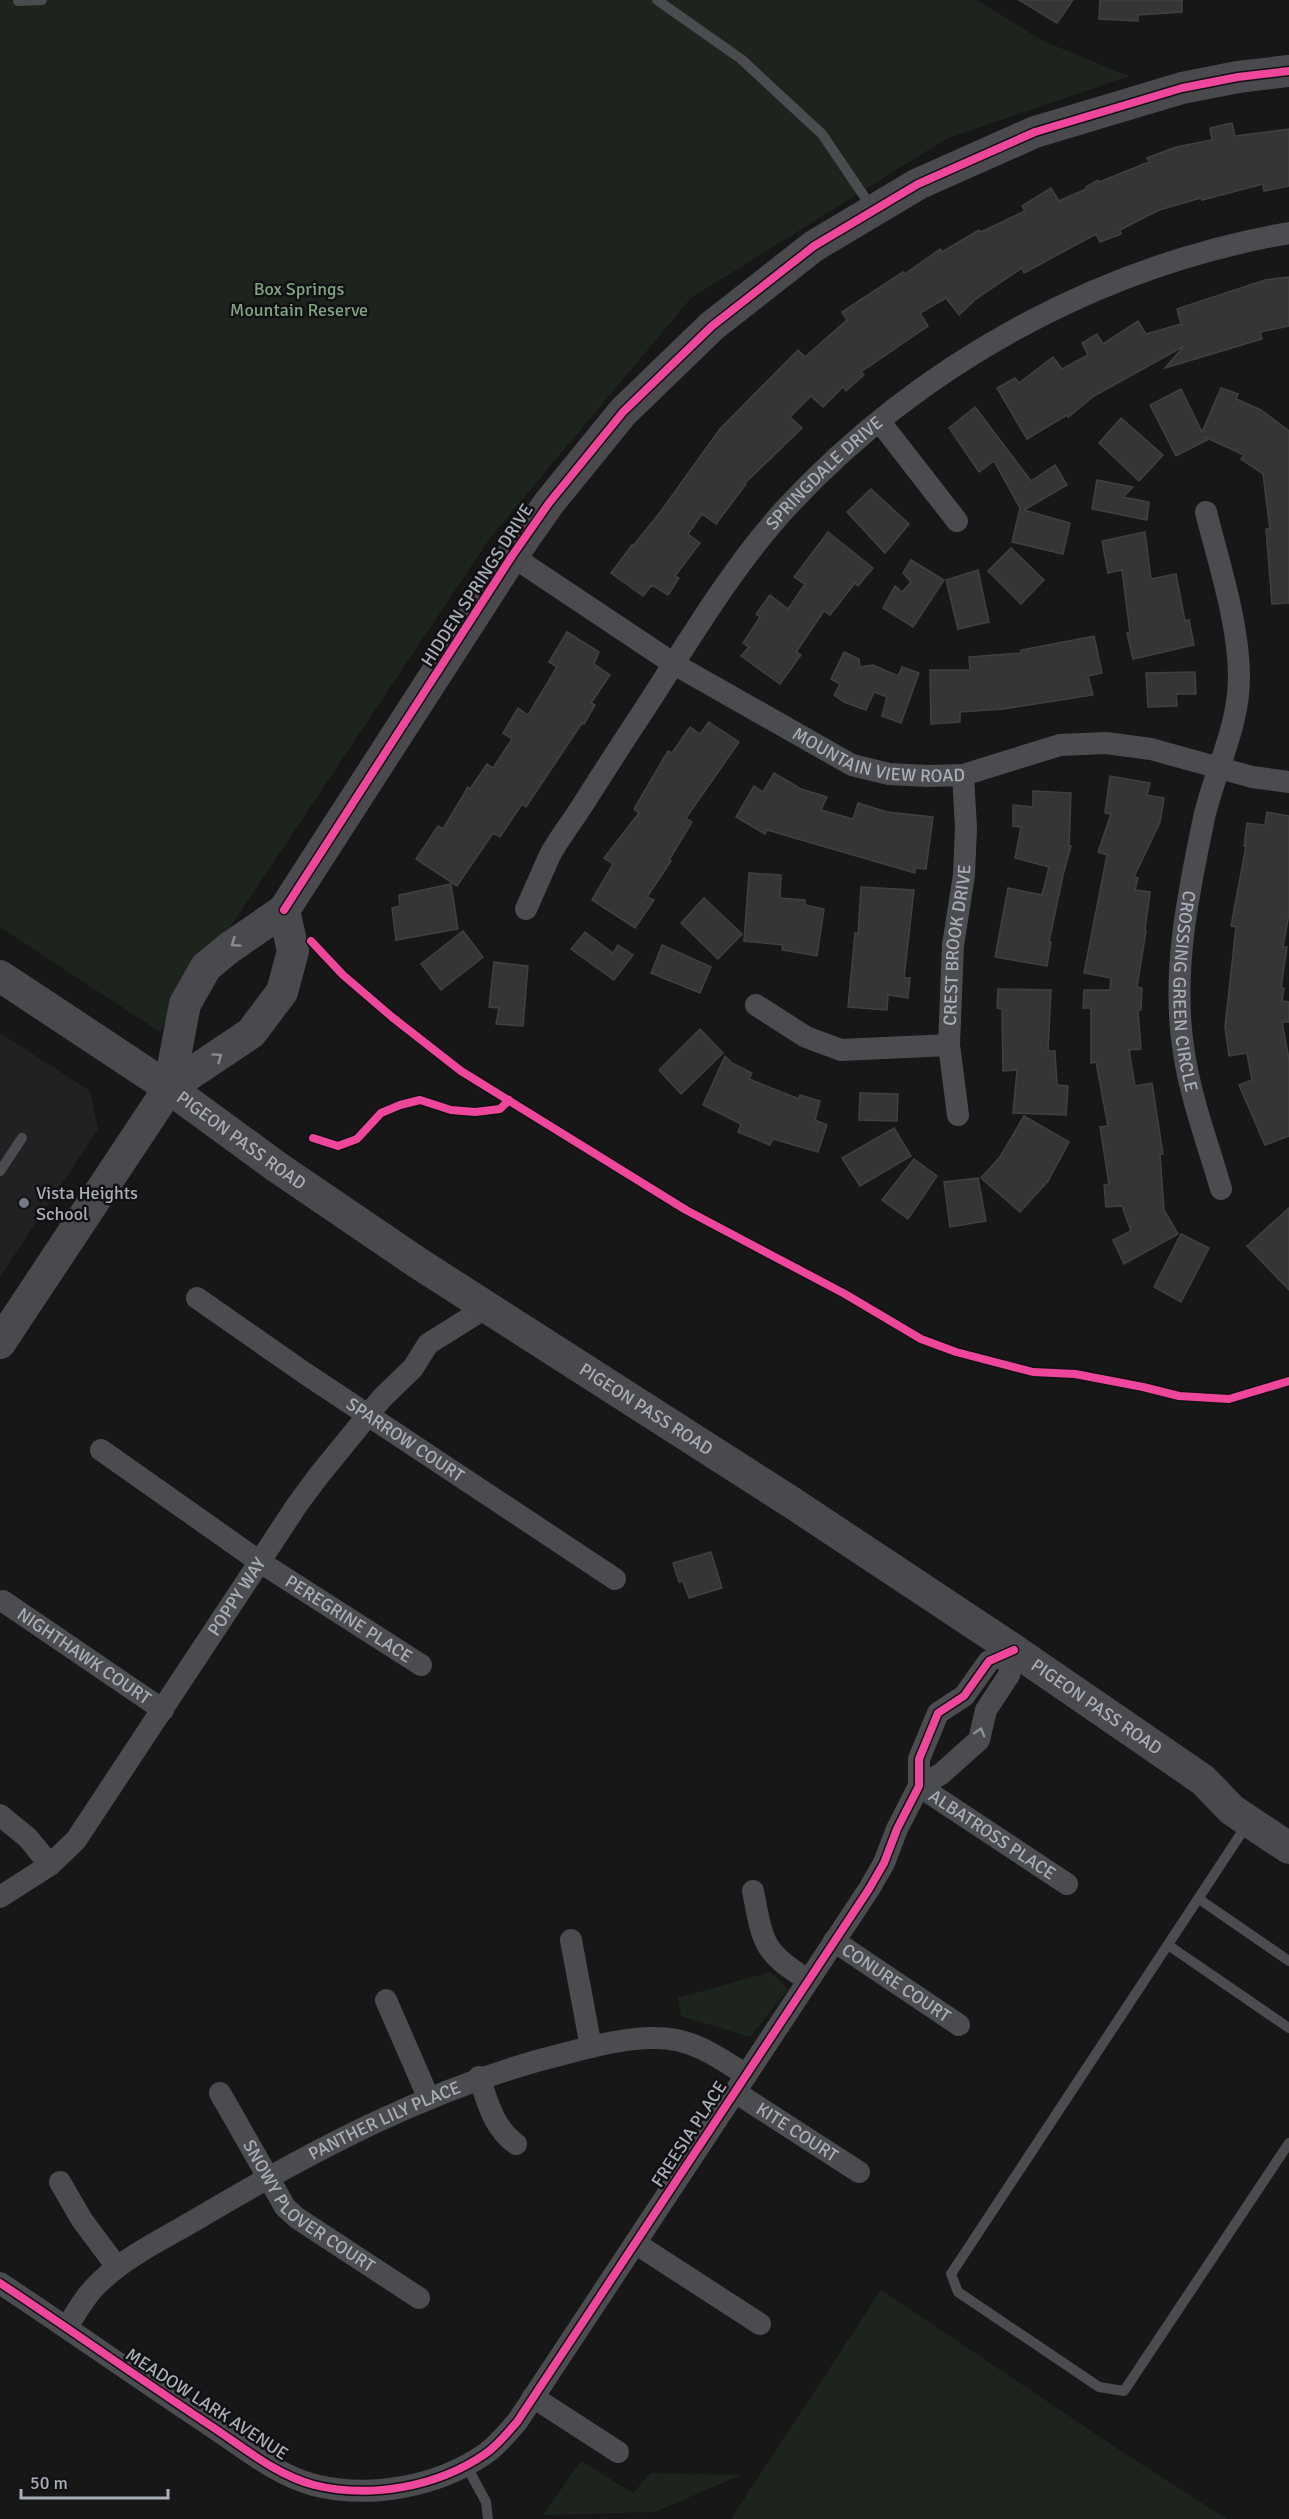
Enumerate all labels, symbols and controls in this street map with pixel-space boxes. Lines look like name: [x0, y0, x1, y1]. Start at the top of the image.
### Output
park label: Box Springs Mountain Reserve: [230, 278, 368, 321]
street label: SPRINGDALE DRIVE: [761, 412, 887, 534]
street label: HIDDEN SPRINGS DRIVE: [416, 500, 538, 670]
street label: MOUNTAIN VIEW ROAD: [788, 722, 965, 787]
street label: CREST BROOK DRIVE: [939, 864, 975, 1026]
street label: CROSSING GREEN CIRCLE: [1168, 889, 1203, 1094]
one-way arrow: [231, 936, 242, 947]
one-way arrow: [212, 1053, 223, 1064]
street label: PIGEON PASS ROAD: [172, 1086, 310, 1194]
place label: Vista Heights School: [36, 1182, 138, 1225]
marker: Vista Heights School: [17, 1196, 31, 1210]
street label: PIGEON PASS ROAD: [575, 1358, 717, 1460]
street label: SPARROW COURT: [342, 1393, 468, 1487]
street label: POPPY WAY: [203, 1553, 270, 1640]
street label: PEREGRINE PLACE: [281, 1570, 417, 1668]
street label: NIGHTHAWK COURT: [13, 1603, 155, 1710]
street label: PIGEON PASS ROAD: [1027, 1654, 1166, 1760]
one-way arrow: [973, 1727, 985, 1738]
street label: ALBATROSS PLACE: [925, 1785, 1060, 1884]
street label: CONURE COURT: [838, 1939, 955, 2027]
street label: PANTHER LILY PLACE: [305, 2076, 464, 2165]
street label: FREESIA PLACE: [647, 2077, 731, 2191]
street label: KITE COURT: [752, 2098, 842, 2167]
street label: SNOWY PLOVER COURT: [238, 2136, 379, 2277]
street label: MEADOW LARK AVENUE: [122, 2343, 292, 2465]
scale bar: [21, 2462, 168, 2500]
text: 50 m: [30, 2472, 68, 2494]

